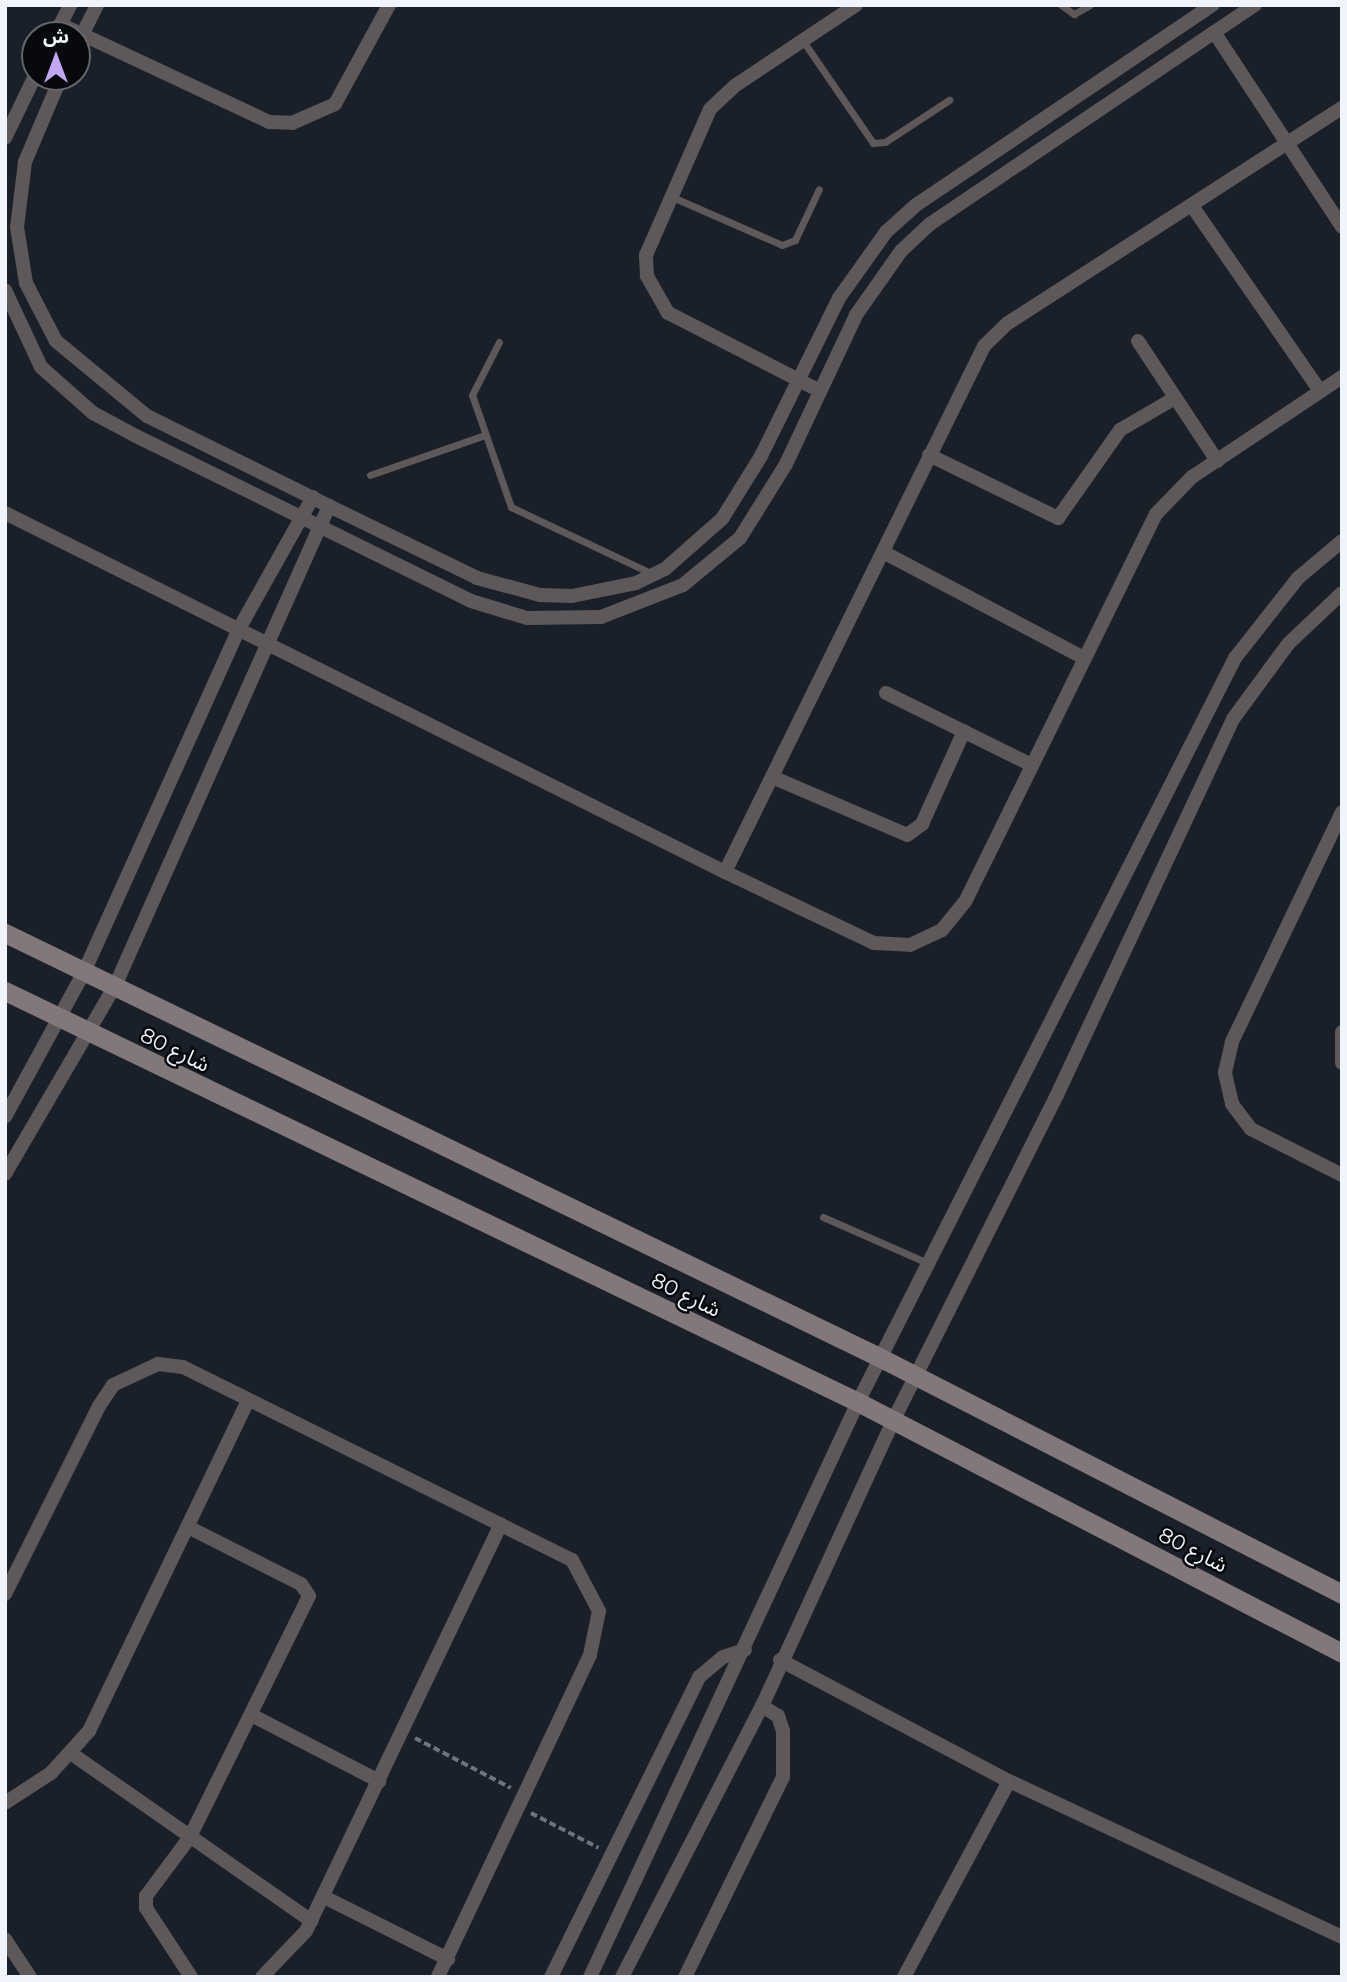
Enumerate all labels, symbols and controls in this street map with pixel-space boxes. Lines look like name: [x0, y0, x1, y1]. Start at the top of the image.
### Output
north arrow: [21, 21, 91, 91]
text: ش: [43, 25, 69, 48]
street label: شارع 80: [136, 1023, 214, 1077]
street label: شارع 80: [647, 1268, 725, 1322]
street label: شارع 80: [1154, 1522, 1232, 1578]

